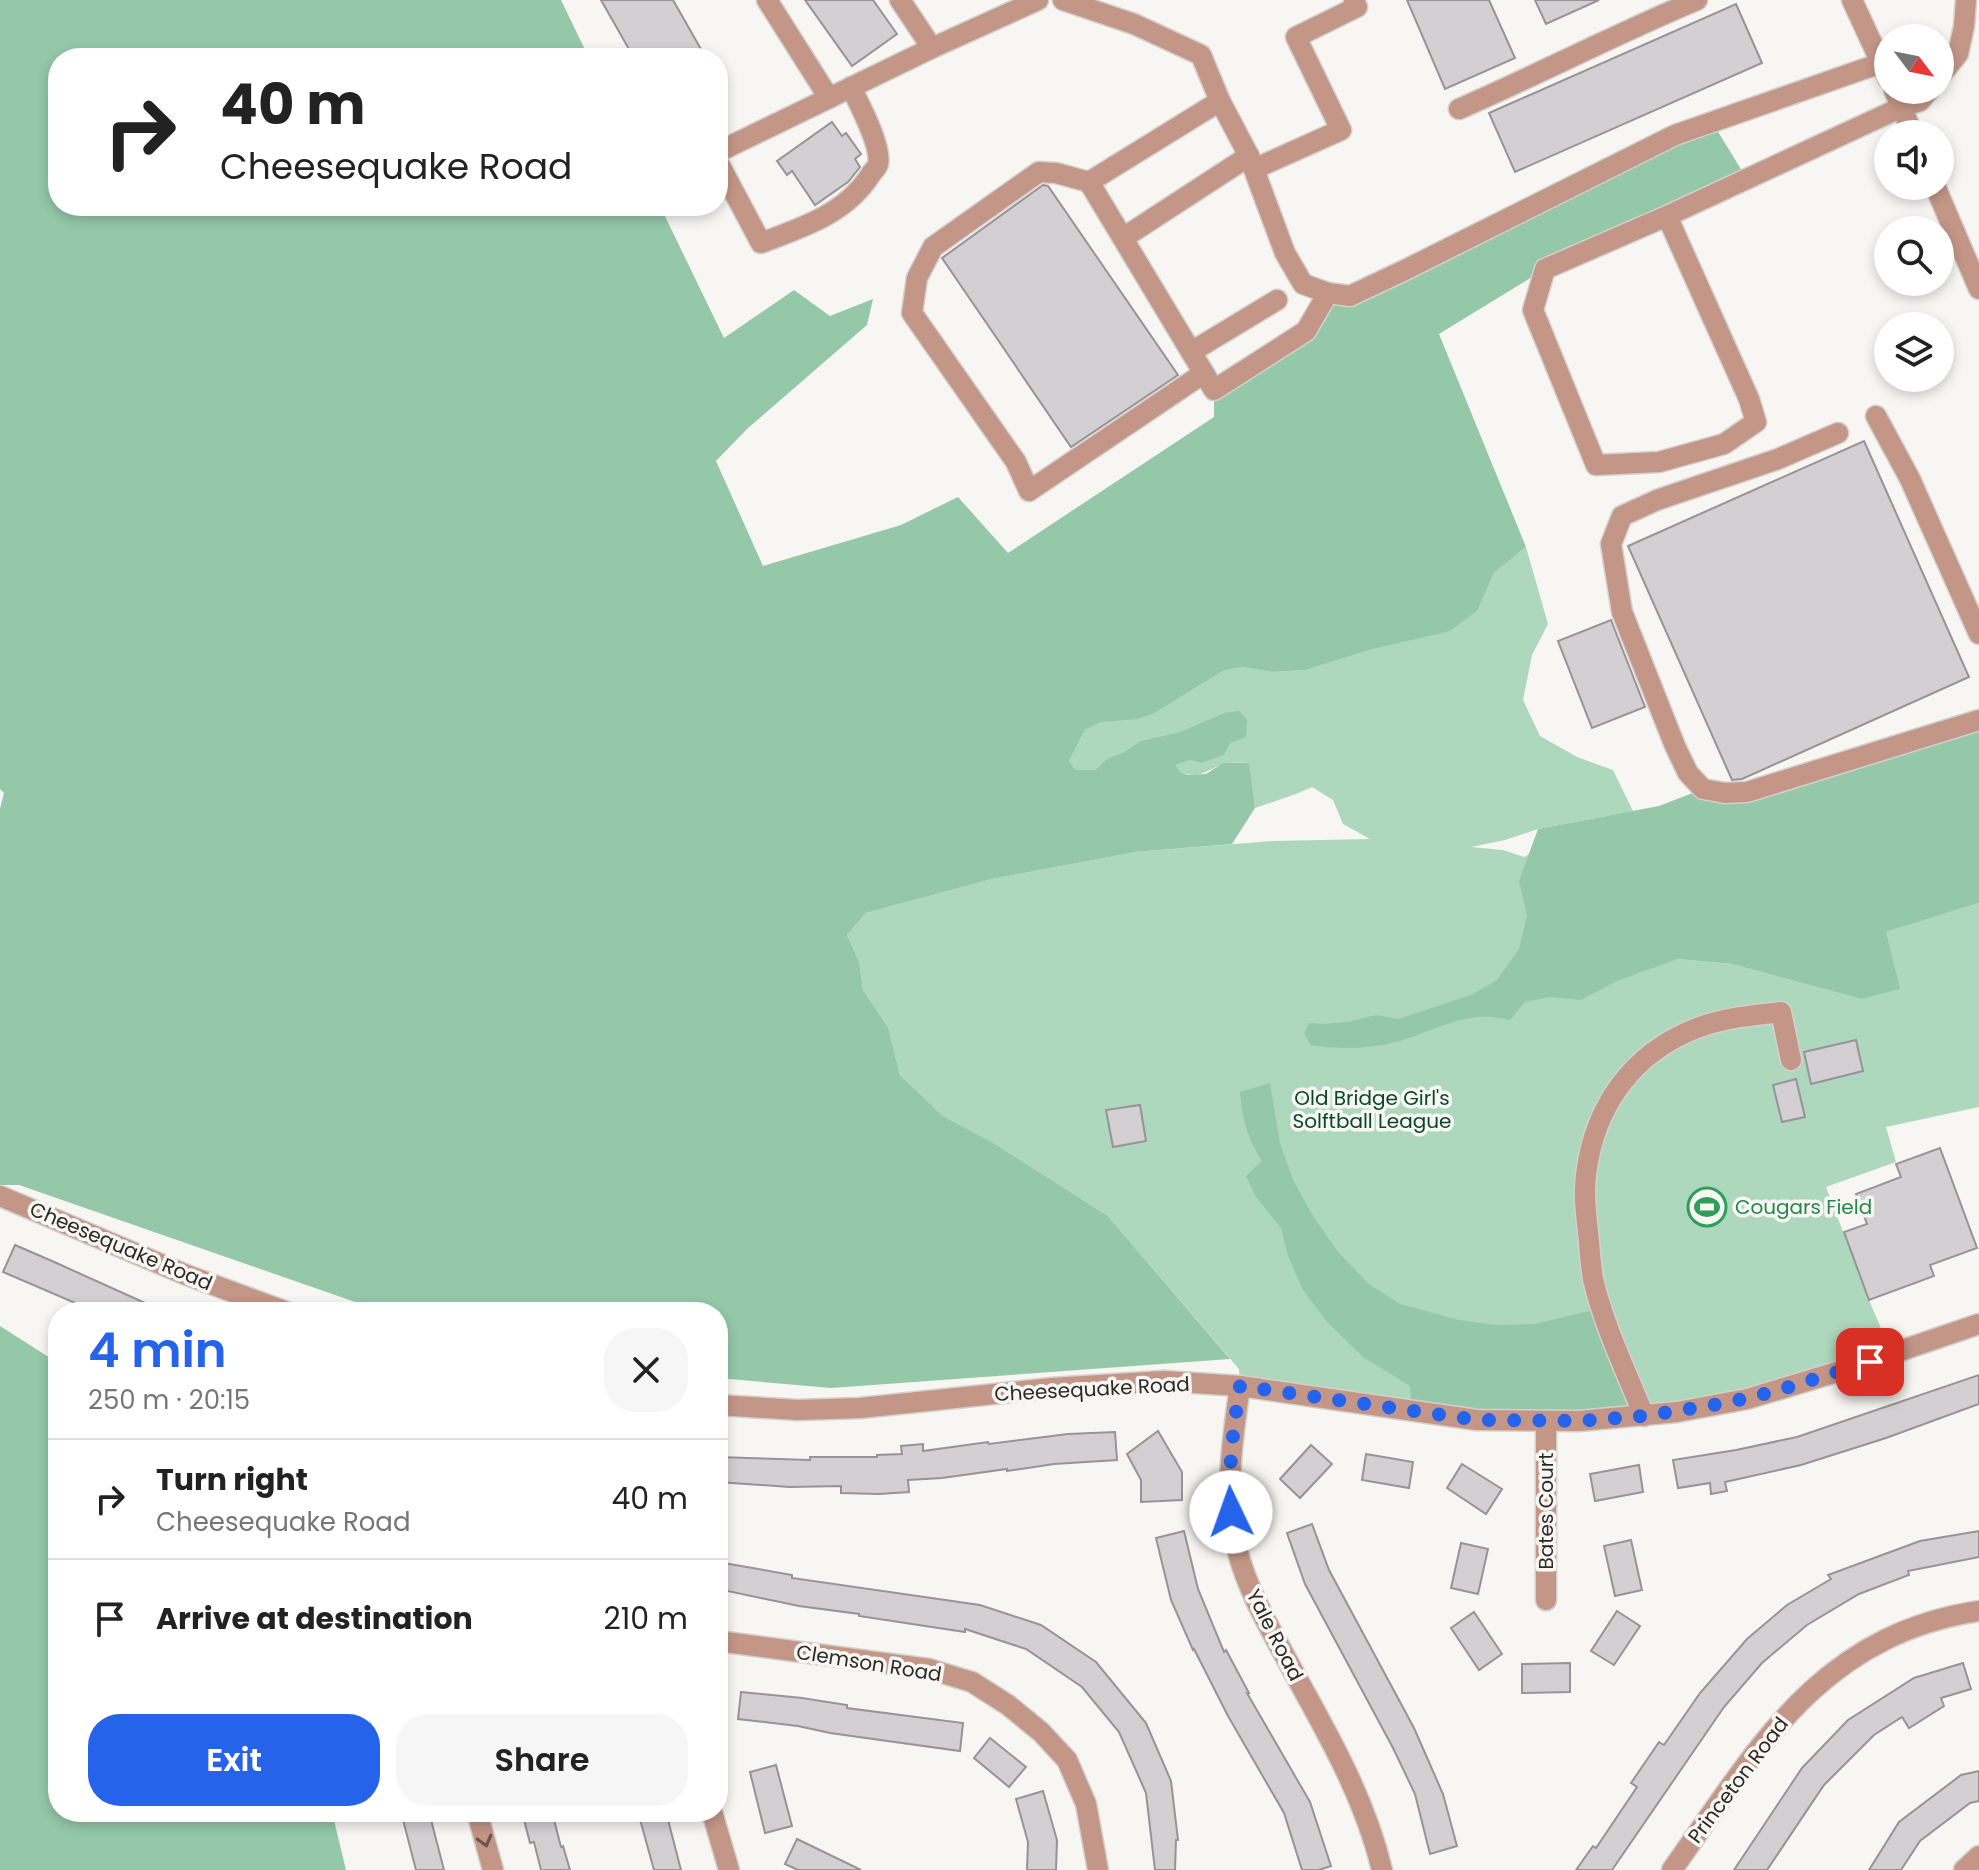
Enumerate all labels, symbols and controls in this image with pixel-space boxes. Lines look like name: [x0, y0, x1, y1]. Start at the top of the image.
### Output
north arrow: [1874, 24, 1954, 104]
map controls: [1874, 24, 1954, 392]
text: 40 m: [220, 65, 366, 144]
icon: right: [88, 80, 192, 184]
button: sound: [1874, 120, 1954, 200]
text: Cheesequake Road: [220, 141, 572, 192]
button: search: [1874, 216, 1954, 296]
button: layers: [1874, 312, 1954, 392]
park label: Old Bridge Girl's Solftball League: [1293, 1084, 1451, 1135]
sports icon: Cougars Field: [1686, 1186, 1728, 1228]
place label: Cougars Field: [1735, 1193, 1872, 1221]
street label: Cheesequake Road: [25, 1195, 217, 1297]
text: 4 min: [88, 1317, 227, 1384]
button: close: [604, 1328, 688, 1412]
pin: [1836, 1328, 1904, 1396]
icon: arrive: [1848, 1340, 1892, 1384]
street label: Cheesequake Road: [994, 1370, 1190, 1408]
text: 250 m · 20:15: [88, 1382, 250, 1418]
street label: Bates Court: [1532, 1452, 1560, 1570]
text: Turn right: [156, 1458, 308, 1501]
position arrow: [1189, 1470, 1273, 1554]
icon: right: [88, 1477, 132, 1521]
text: 40 m: [611, 1477, 688, 1520]
text: Cheesequake Road: [156, 1504, 411, 1540]
street label: Yale Road: [1240, 1584, 1310, 1686]
icon: arrive: [88, 1597, 132, 1641]
text: Arrive at destination: [156, 1597, 473, 1640]
text: 210 m: [603, 1597, 688, 1640]
street label: Clemson Road: [794, 1638, 944, 1688]
street label: Princeton Road: [1681, 1711, 1795, 1849]
button: Exit: [88, 1714, 380, 1806]
button: Share: [396, 1714, 688, 1806]
one-way arrow: [476, 1834, 493, 1847]

